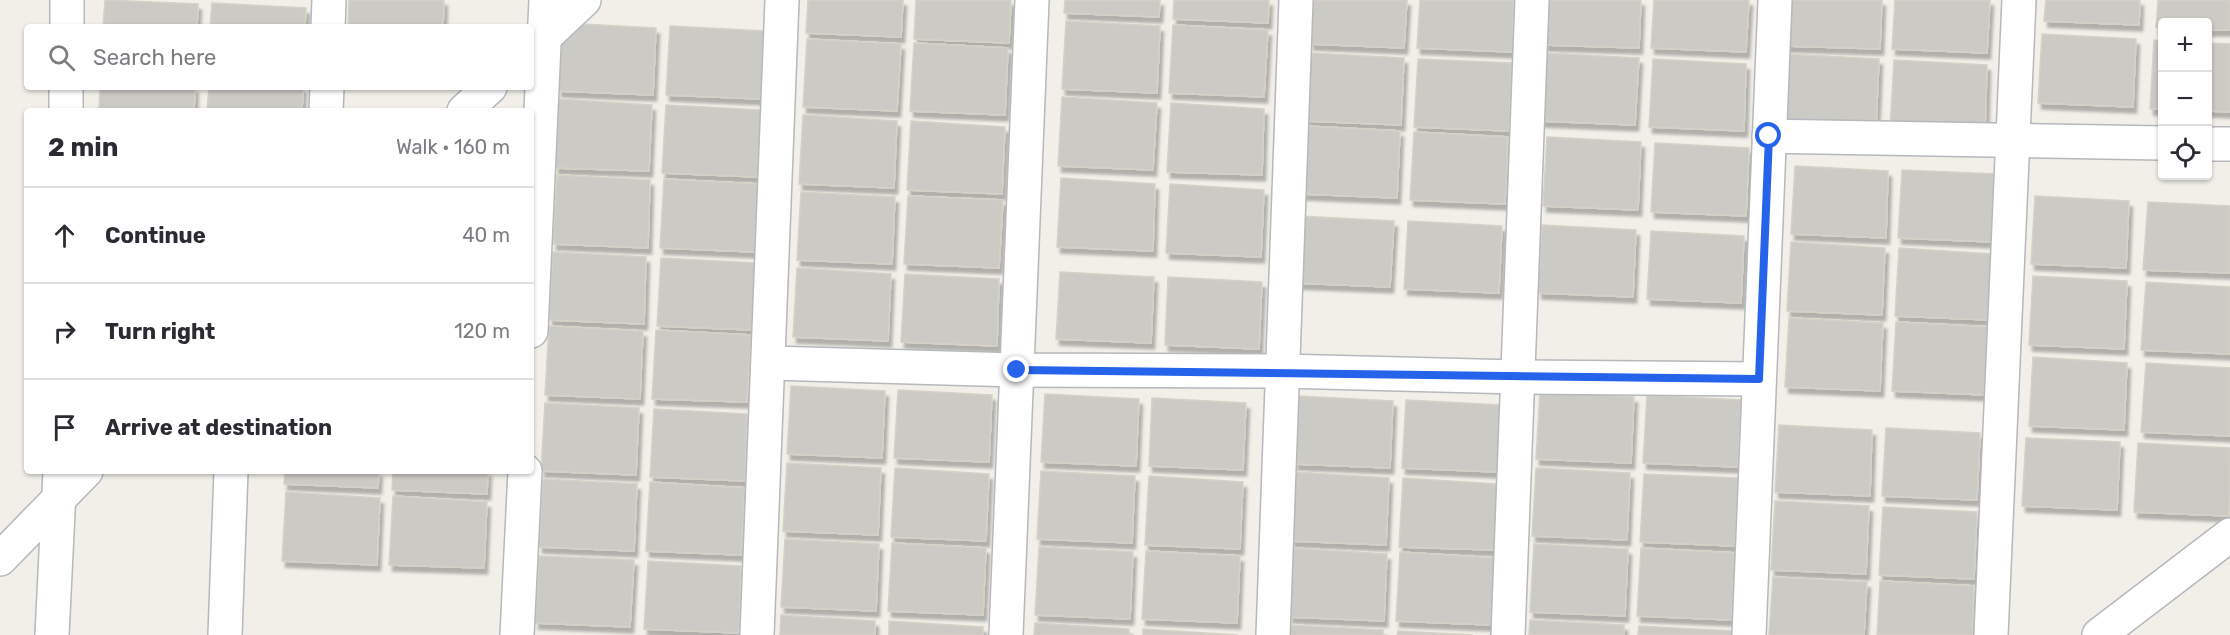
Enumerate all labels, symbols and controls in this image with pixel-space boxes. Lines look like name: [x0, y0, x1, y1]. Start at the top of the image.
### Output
map controls: [2158, 18, 2212, 180]
button: +: [2158, 18, 2212, 72]
search box: [24, 24, 534, 90]
icon: search: [45, 41, 78, 74]
text: Search here: [93, 44, 216, 71]
button: −: [2158, 72, 2212, 126]
route start: [1755, 122, 1781, 148]
button: locate: [2158, 126, 2212, 180]
text: 2 min: [48, 132, 118, 163]
text: Walk · 160 m: [396, 135, 510, 159]
icon: ahead: [48, 219, 81, 252]
text: Continue: [105, 222, 206, 249]
text: 40 m: [462, 223, 510, 247]
icon: right: [48, 315, 81, 348]
text: Turn right: [105, 318, 215, 345]
text: 120 m: [454, 319, 510, 343]
route end: [1003, 356, 1029, 382]
icon: arrive: [48, 411, 81, 444]
text: Arrive at destination: [105, 414, 332, 441]

